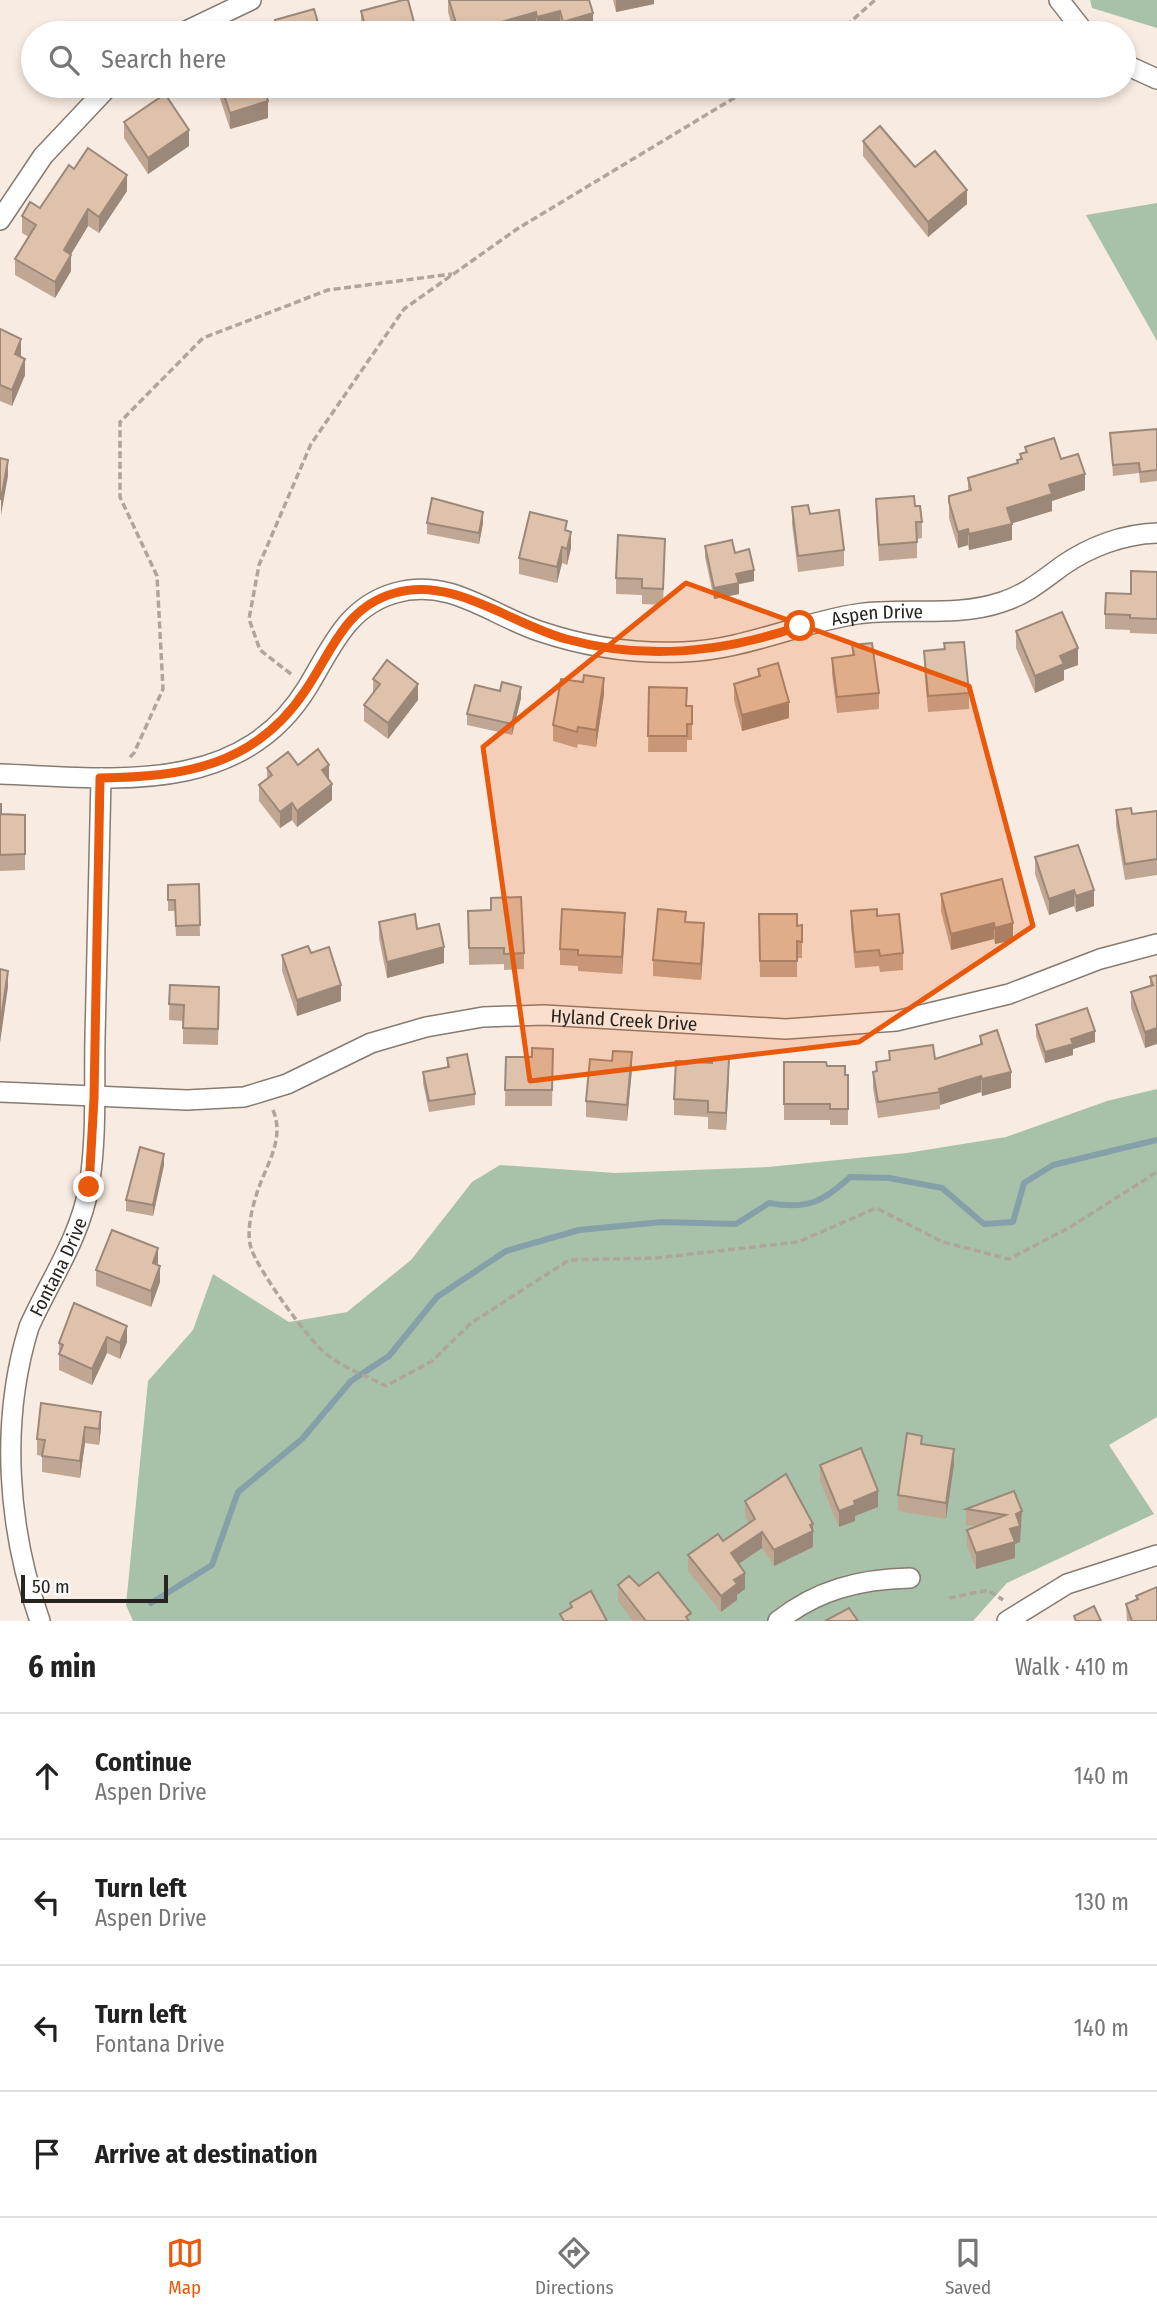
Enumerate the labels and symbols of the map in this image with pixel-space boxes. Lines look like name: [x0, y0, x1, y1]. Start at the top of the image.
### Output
street label: Aspen Drive: [829, 600, 923, 630]
route start: [784, 610, 815, 641]
street label: Hyland Creek Drive: [550, 1004, 698, 1035]
route end: [73, 1171, 104, 1202]
street label: Fontana Drive: [24, 1214, 91, 1320]
scale bar: [21, 1572, 168, 1604]

